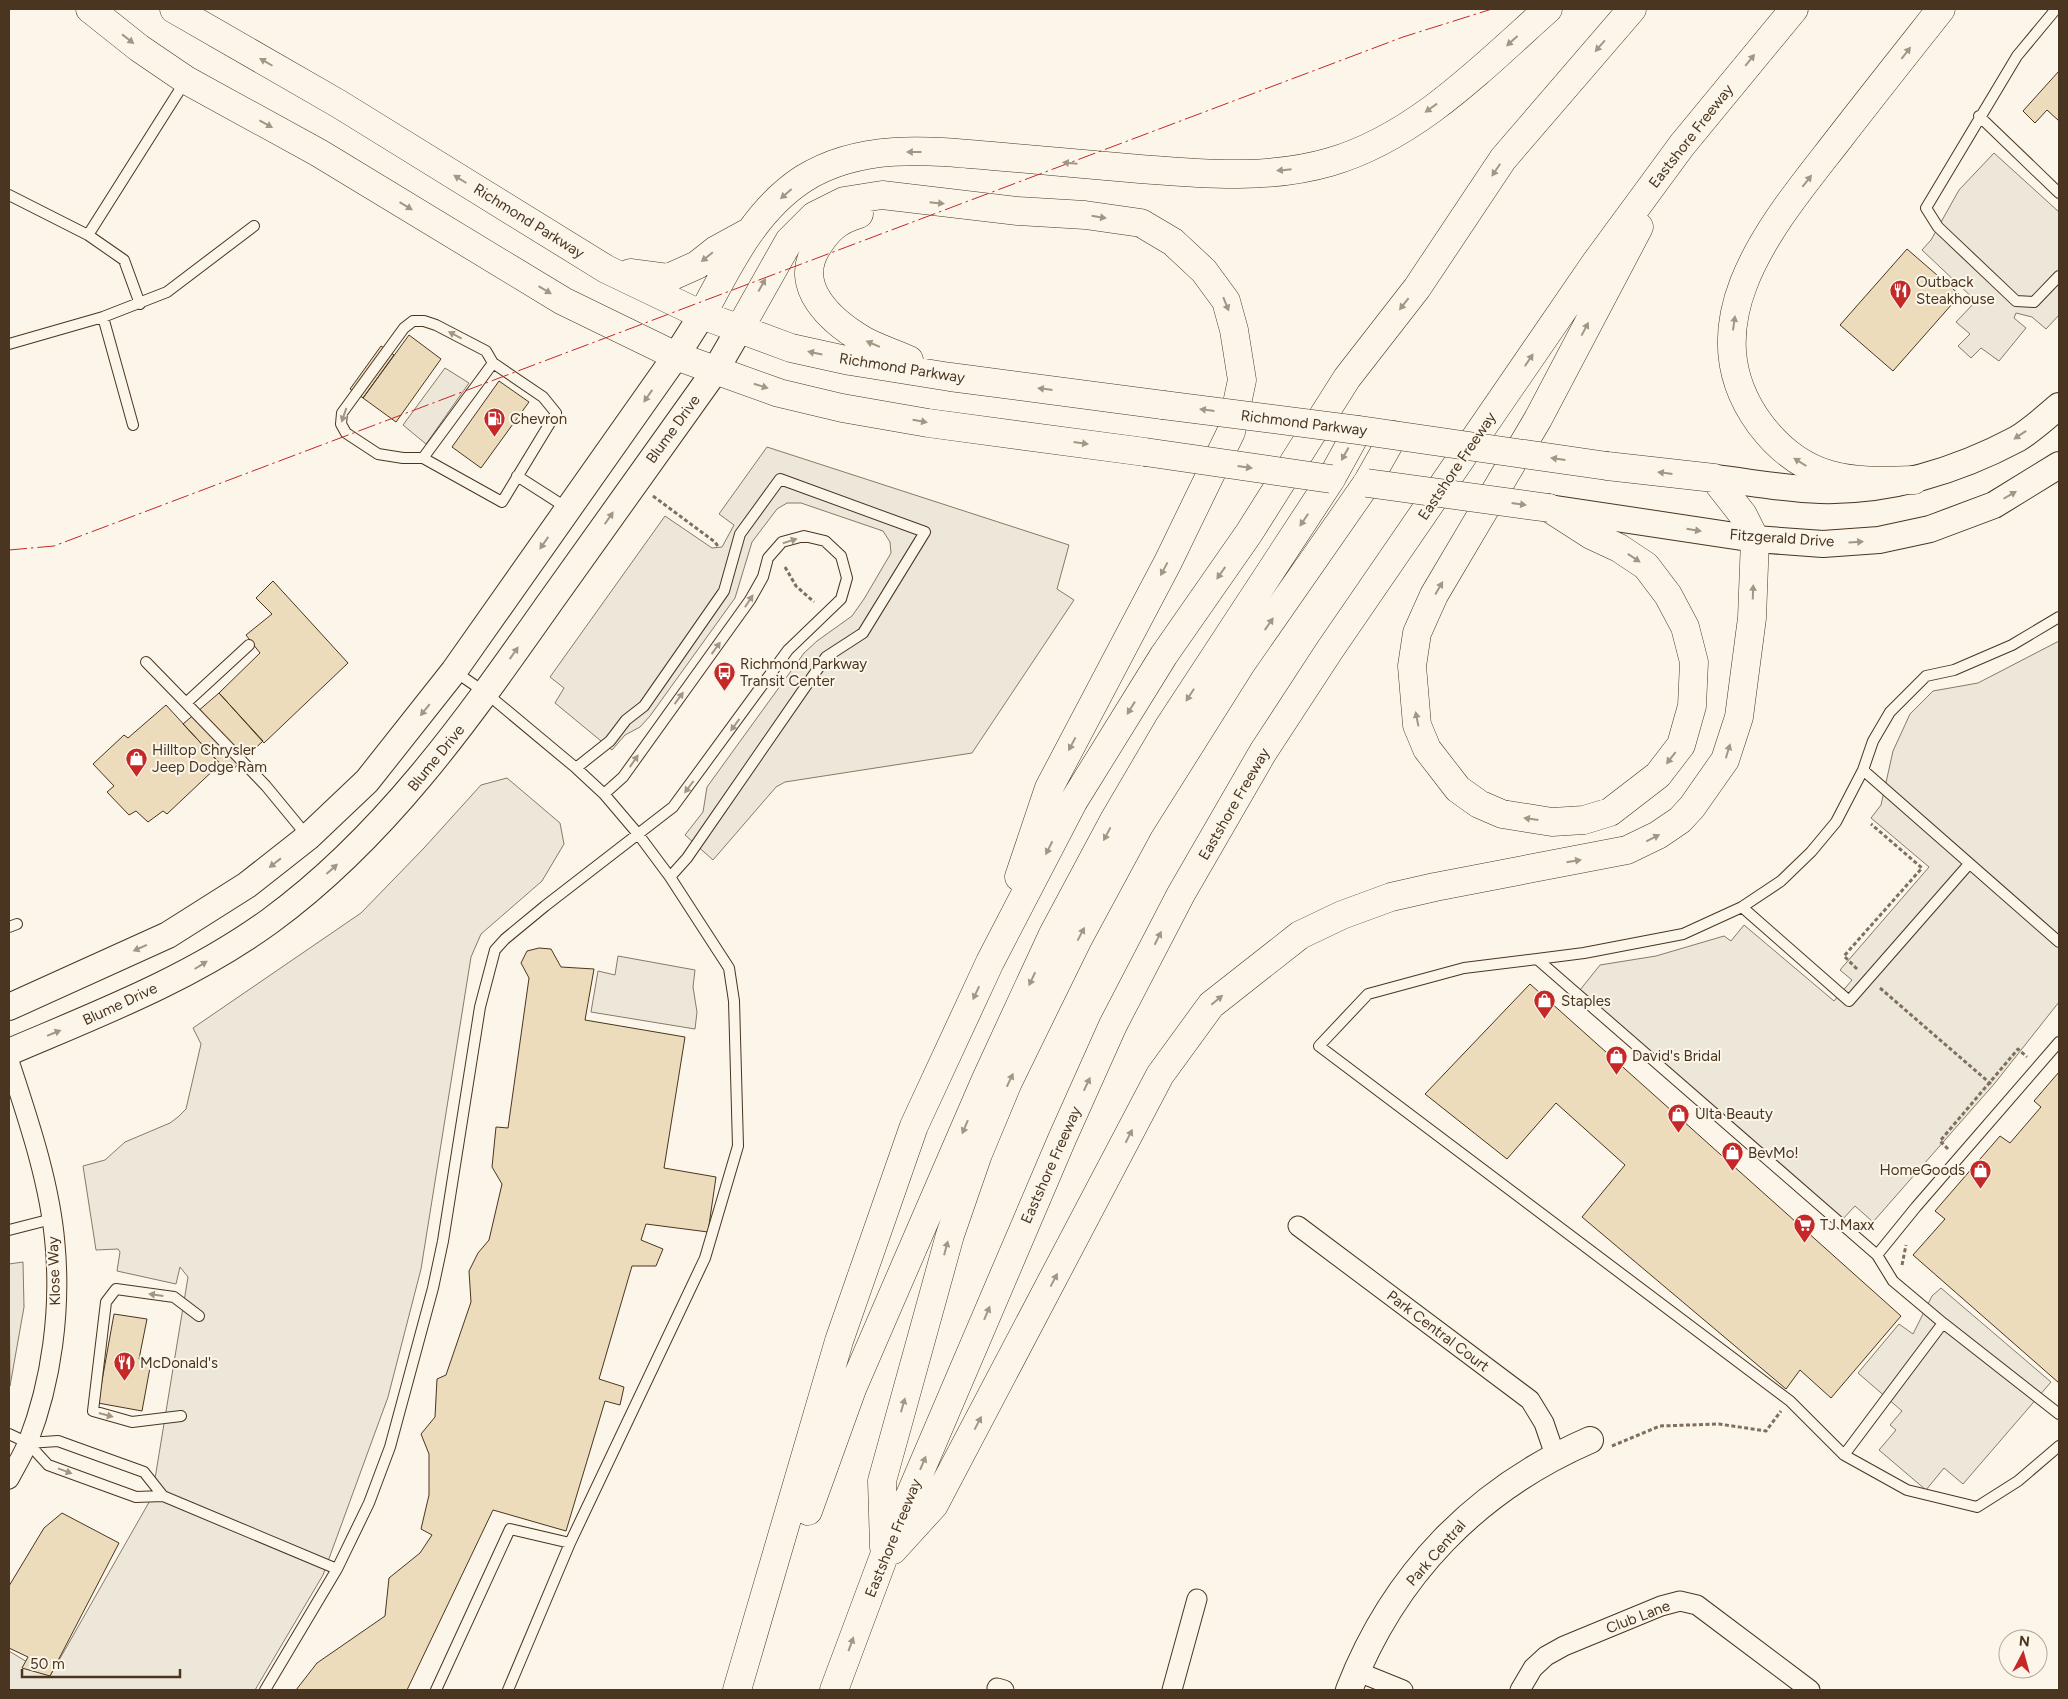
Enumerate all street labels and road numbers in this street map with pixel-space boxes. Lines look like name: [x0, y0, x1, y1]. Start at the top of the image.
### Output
street label: Eastshore Freeway: [1645, 81, 1737, 191]
street label: Richmond Parkway: [470, 180, 588, 262]
street label: Richmond Parkway: [838, 349, 966, 387]
street label: Blume Drive: [642, 391, 704, 467]
street label: Richmond Parkway: [1240, 406, 1368, 440]
street label: Eastshore Freeway: [1414, 408, 1500, 523]
street label: Fitzgerald Drive: [1729, 525, 1835, 551]
street label: Blume Drive: [404, 721, 468, 795]
street label: Eastshore Freeway: [1195, 745, 1273, 863]
street label: Blume Drive: [80, 979, 160, 1029]
street label: Eastshore Freeway: [1017, 1103, 1085, 1226]
street label: Klose Way: [44, 1236, 64, 1306]
street label: Park Central Court: [1383, 1287, 1493, 1376]
street label: Eastshore Freeway: [861, 1476, 925, 1600]
street label: Park Central: [1403, 1516, 1469, 1590]
street label: Club Lane: [1603, 1597, 1673, 1637]

